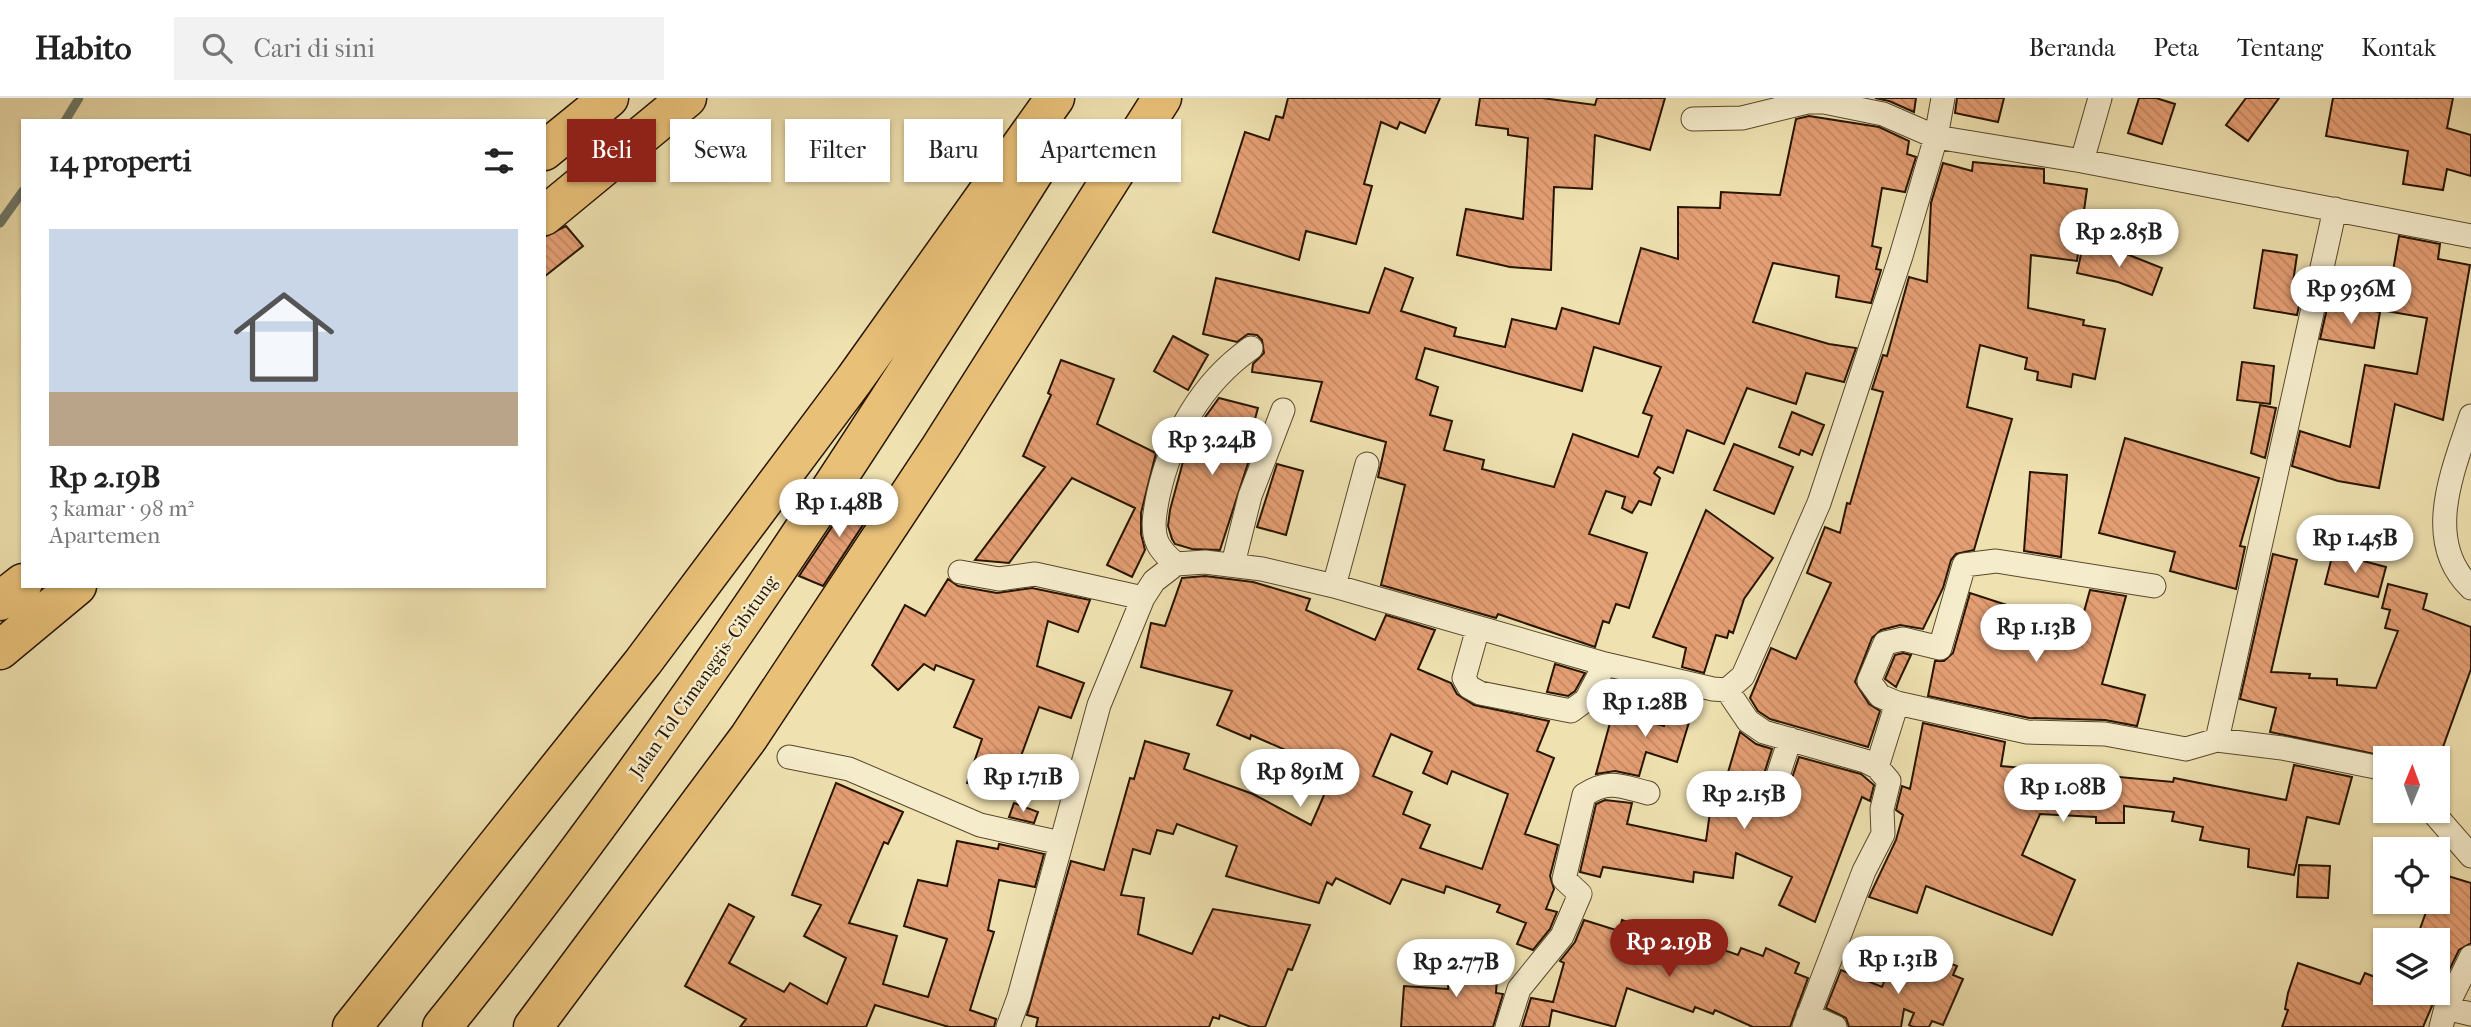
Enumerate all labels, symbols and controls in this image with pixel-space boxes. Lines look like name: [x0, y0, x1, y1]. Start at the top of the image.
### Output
search box: [174, 17, 664, 80]
text: Habito: [35, 29, 132, 68]
icon: search: [198, 29, 236, 67]
text: Cari di sini: [254, 33, 375, 64]
text: Beranda: [2029, 34, 2115, 62]
text: Peta: [2153, 34, 2199, 62]
text: Tentang: [2237, 34, 2323, 62]
text: Kontak: [2361, 34, 2436, 62]
chip: Beli: [567, 119, 656, 182]
chip: Sewa: [670, 119, 771, 182]
chip: Filter: [785, 119, 890, 182]
chip: Baru: [904, 119, 1003, 182]
chip: Apartemen: [1017, 119, 1181, 182]
icon: filters: [480, 142, 518, 180]
text: 14 properti: [49, 144, 191, 179]
pin: Rp 2.85B: [2047, 209, 2191, 269]
text: Rp 2.85B: [2076, 218, 2162, 245]
pin: Rp 936M: [2286, 266, 2416, 326]
icon: home: [221, 274, 347, 400]
text: Rp 936M: [2306, 275, 2396, 302]
pin: Rp 3.24B: [1140, 418, 1284, 477]
text: Rp 3.24B: [1168, 426, 1256, 453]
text: Rp 2.19B: [49, 460, 161, 495]
pin: Rp 1.48B: [767, 480, 911, 539]
text: Rp 1.48B: [795, 488, 883, 515]
text: 3 kamar · 98 m²: [49, 495, 194, 522]
pin: Rp 1.45B: [2283, 516, 2427, 575]
text: Apartemen: [49, 522, 160, 549]
text: Rp 1.45B: [2312, 524, 2398, 551]
street label: Jalan Tol Cimanggis–Cibitung: [624, 570, 783, 784]
pin: Rp 1.13B: [1964, 604, 2108, 664]
text: Rp 1.13B: [1996, 613, 2076, 640]
pin: Rp 1.28B: [1573, 680, 1717, 739]
text: Rp 1.28B: [1602, 688, 1688, 715]
north arrow: [2373, 746, 2450, 822]
map controls: [2373, 746, 2450, 1005]
pin: Rp 891M: [1235, 750, 1365, 809]
pin: Rp 1.71B: [951, 754, 1095, 814]
text: Rp 891M: [1257, 758, 1343, 785]
text: Rp 1.71B: [983, 763, 1063, 790]
pin: Rp 1.08B: [1991, 764, 2135, 824]
pin: Rp 2.15B: [1672, 772, 1816, 831]
text: Rp 1.08B: [2020, 773, 2106, 800]
text: Rp 2.15B: [1702, 780, 1786, 807]
button: locate: [2373, 837, 2450, 914]
pin: Rp 2.19B: [1597, 920, 1741, 979]
text: Rp 2.19B: [1626, 928, 1712, 955]
button: layers: [2373, 928, 2450, 1005]
pin: Rp 1.31B: [1826, 936, 1970, 996]
pin: Rp 2.77B: [1384, 940, 1528, 999]
text: Rp 1.31B: [1858, 945, 1938, 972]
text: Rp 2.77B: [1413, 948, 1499, 975]

